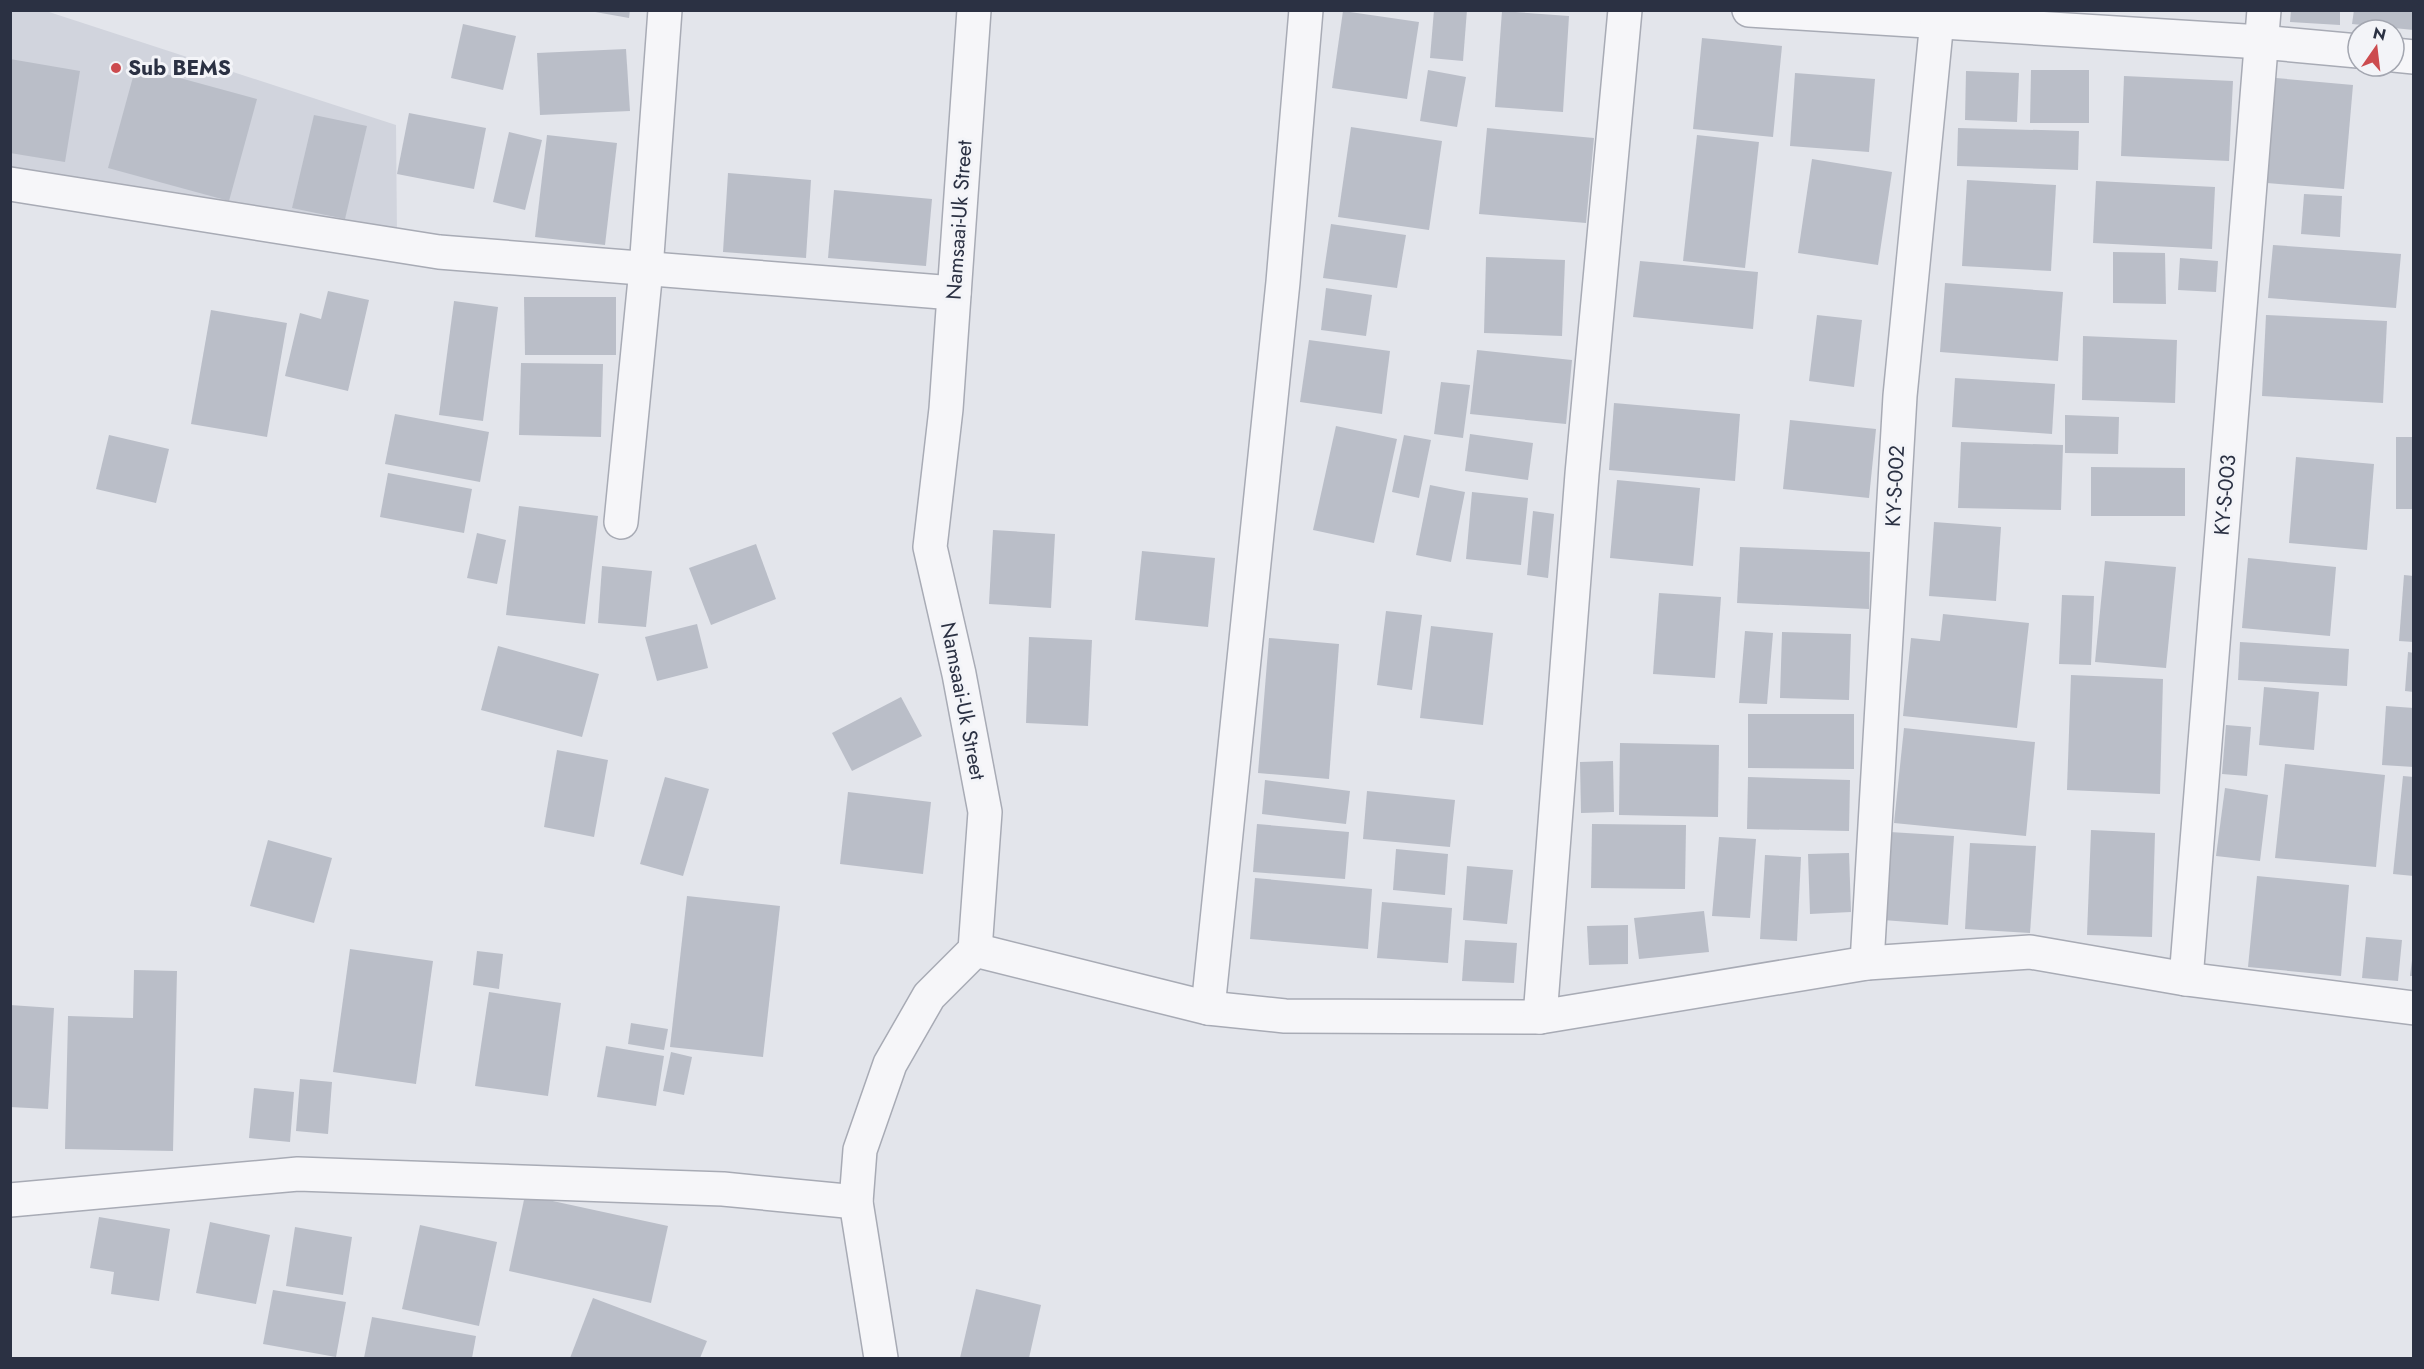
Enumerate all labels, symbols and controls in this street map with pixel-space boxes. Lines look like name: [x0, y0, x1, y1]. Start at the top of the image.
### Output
north arrow: [2346, 18, 2406, 78]
text: N: [2371, 21, 2388, 47]
place label: Sub BEMS: [128, 53, 231, 83]
marker: Sub BEMS: [109, 61, 123, 75]
street label: Namsaai-Uk Street: [938, 139, 980, 301]
street label: KY-S-002: [1878, 444, 1912, 528]
street label: KY-S-003: [2207, 453, 2243, 537]
street label: Namsaai-Uk Street: [933, 620, 993, 782]

